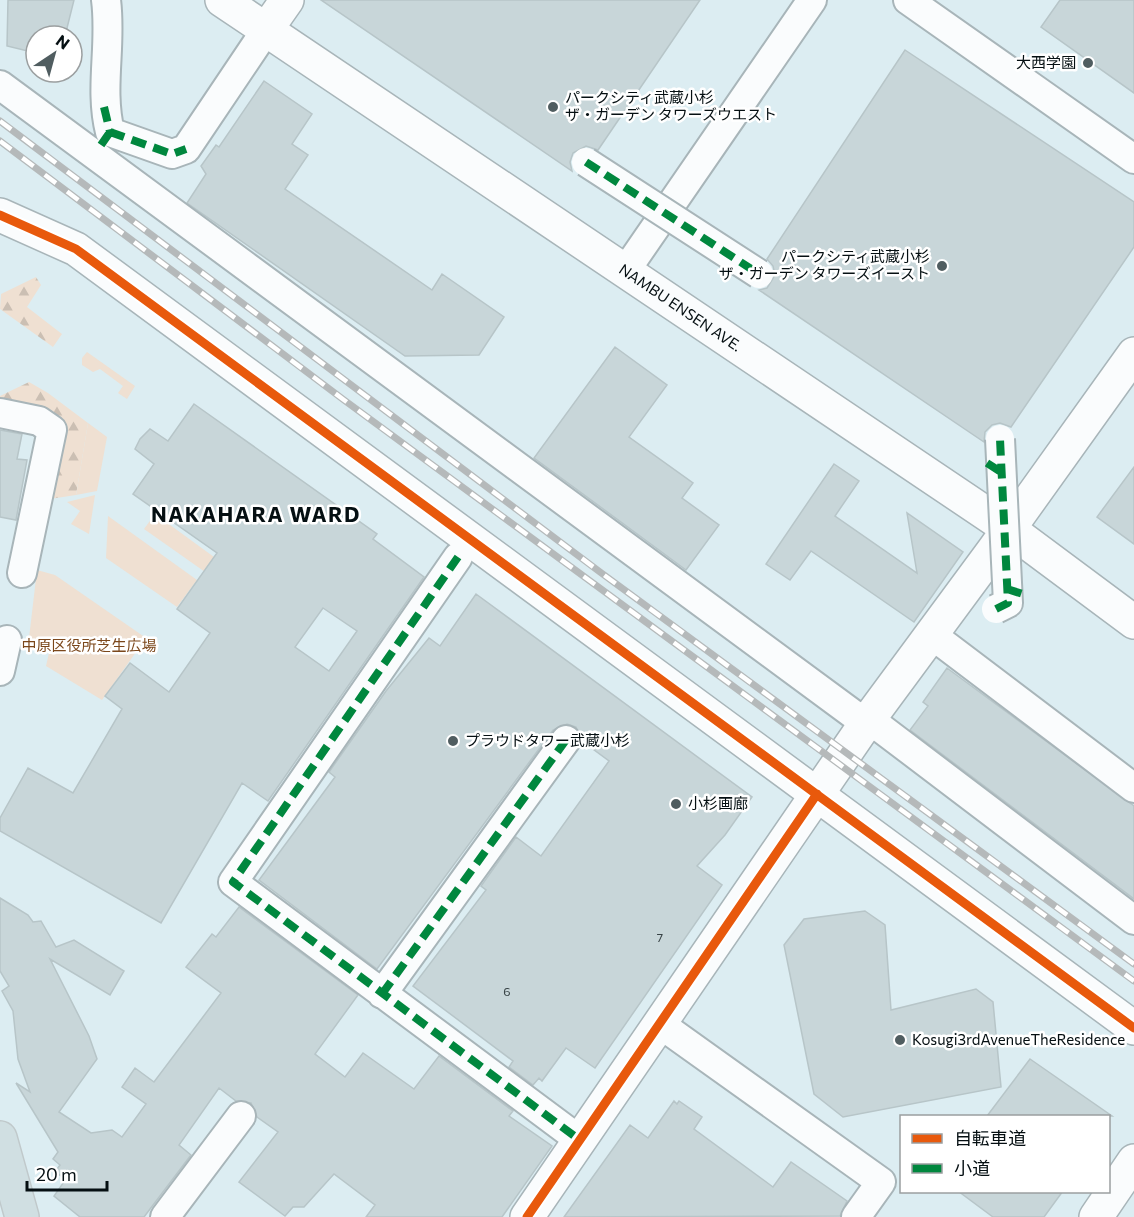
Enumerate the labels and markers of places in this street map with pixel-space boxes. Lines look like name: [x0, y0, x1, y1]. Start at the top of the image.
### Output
place label: 大西学園: [1016, 53, 1076, 71]
marker: 大西学園: [1081, 56, 1095, 70]
place label: パークシティ武蔵小杉 ザ・ガーデン タワーズウエスト: [565, 88, 777, 123]
marker: パークシティ武蔵小杉 ザ・ガーデン タワーズウエスト: [546, 100, 560, 114]
place label: パークシティ武蔵小杉 ザ・ガーデン タワーズイースト: [719, 247, 930, 282]
marker: パークシティ武蔵小杉 ザ・ガーデン タワーズイースト: [935, 259, 949, 273]
place label: プラウドタワー武蔵小杉: [465, 731, 630, 749]
marker: プラウドタワー武蔵小杉: [446, 734, 460, 748]
place label: 小杉画廊: [688, 794, 748, 812]
marker: 小杉画廊: [669, 797, 683, 811]
place label: Kosugi3rdAvenueTheResidence: [912, 1030, 1125, 1048]
marker: Kosugi3rdAvenueTheResidence: [893, 1033, 907, 1047]

